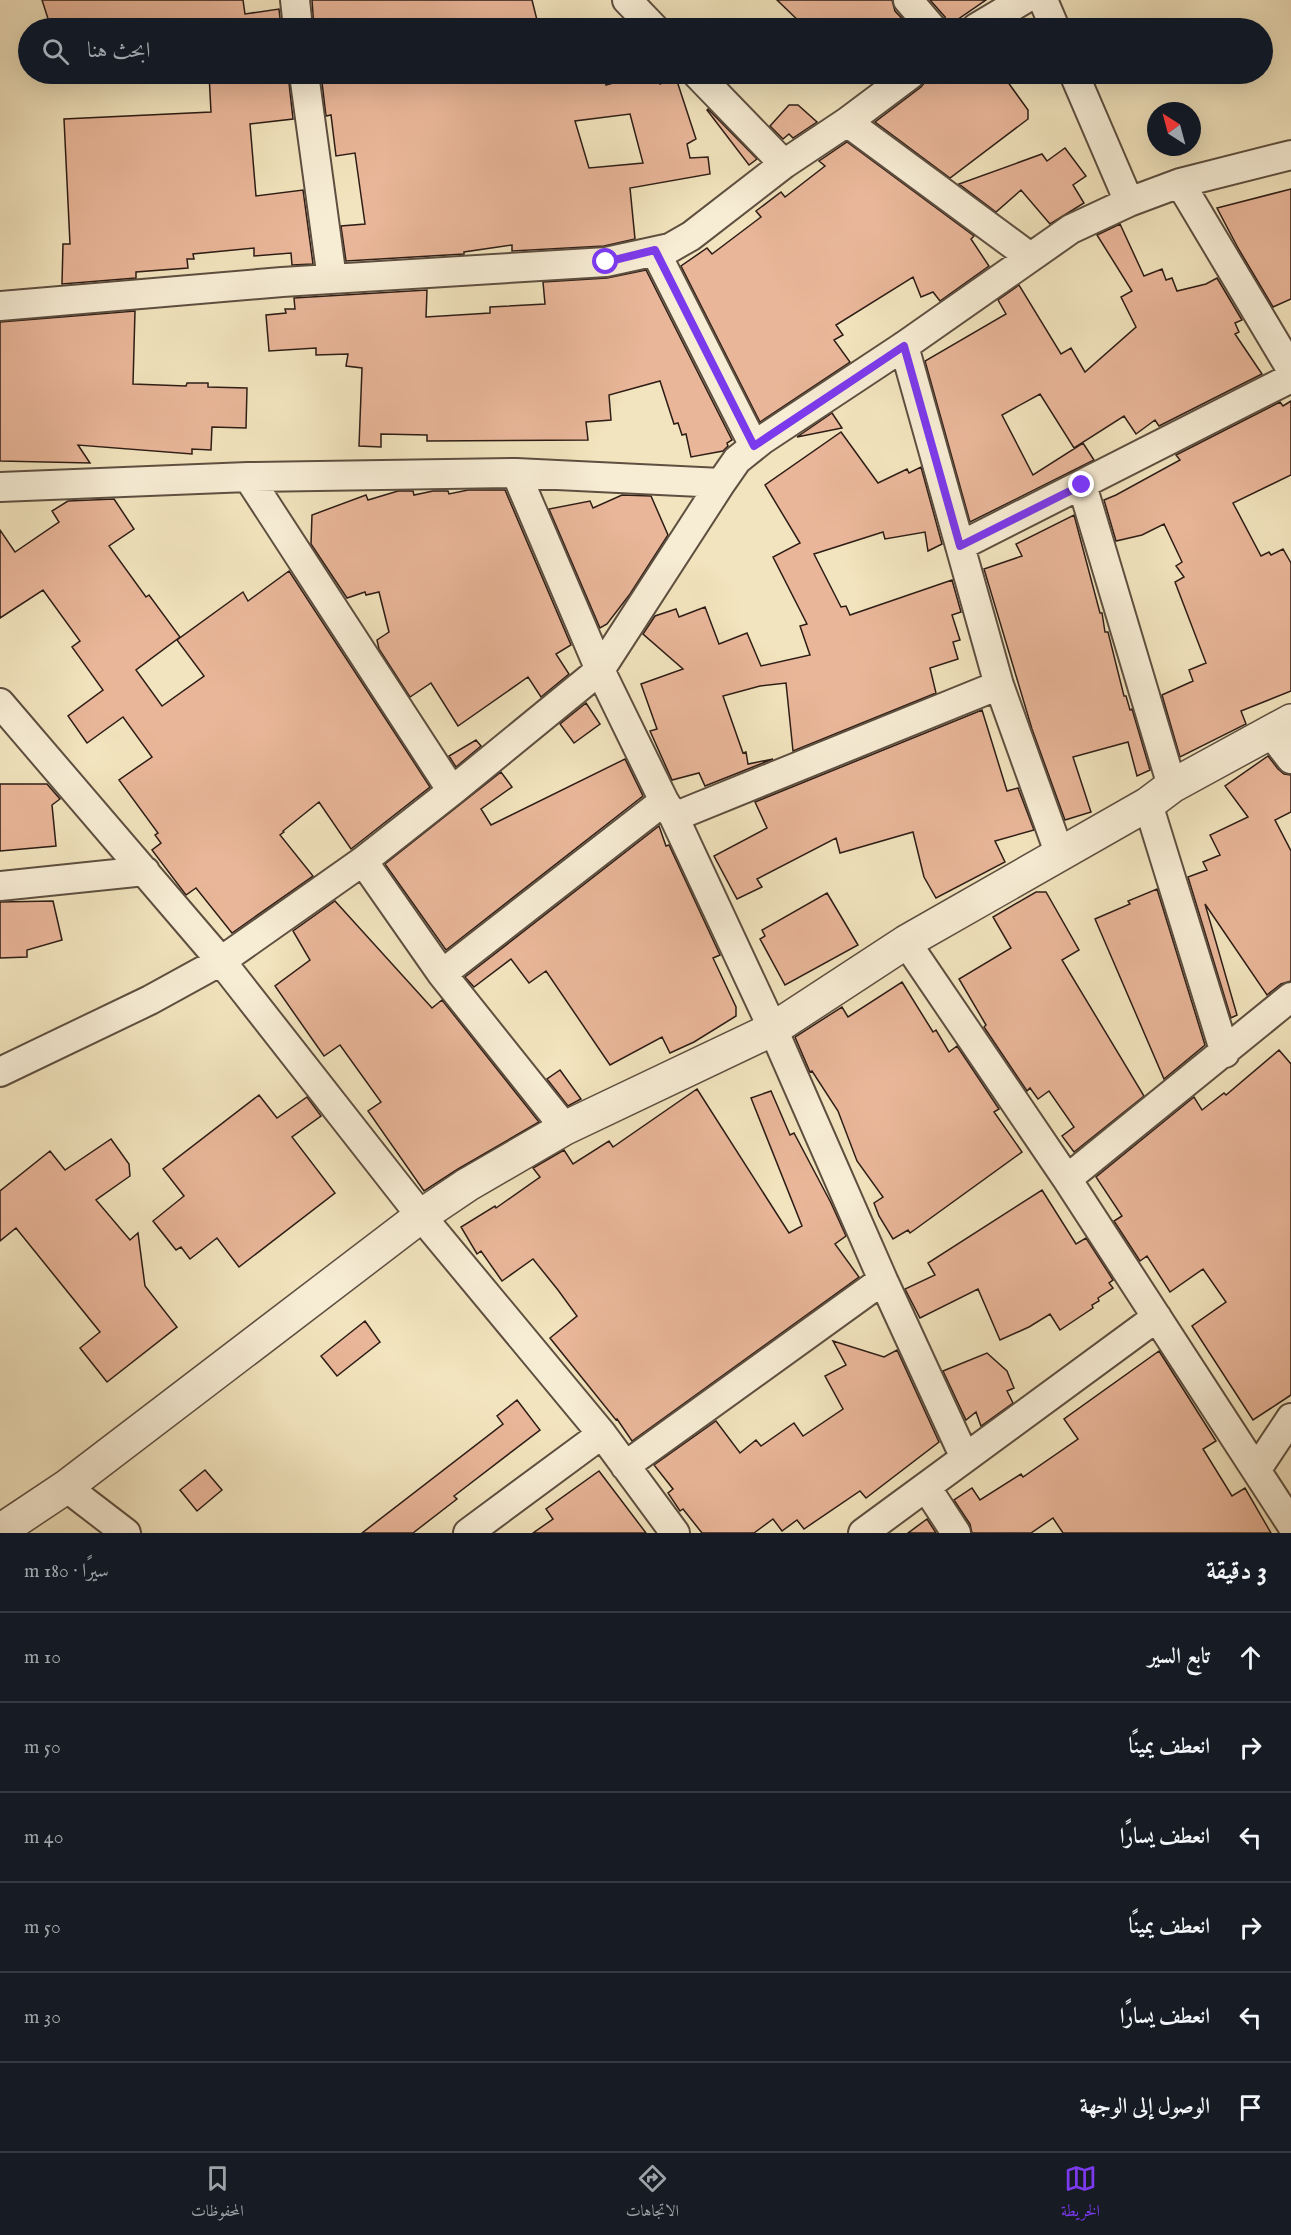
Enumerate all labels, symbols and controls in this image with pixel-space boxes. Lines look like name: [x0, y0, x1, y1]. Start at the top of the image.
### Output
search box: [18, 18, 1273, 84]
icon: search: [39, 35, 72, 68]
text: ابحث هنا: [87, 37, 150, 65]
north arrow: [1147, 102, 1201, 156]
route start: [592, 248, 618, 274]
route end: [1068, 471, 1094, 497]
text: 3 دقيقة: [1206, 1555, 1267, 1588]
text: سيرًا · 180 m: [24, 1559, 109, 1584]
icon: ahead: [1234, 1641, 1267, 1674]
text: تابع السير: [1148, 1643, 1210, 1671]
text: 10 m: [24, 1645, 61, 1670]
icon: right: [1234, 1731, 1267, 1764]
text: انعطف يمينًا: [1129, 1733, 1210, 1761]
text: 50 m: [24, 1735, 61, 1760]
icon: left: [1234, 1821, 1267, 1854]
text: انعطف يسارًا: [1120, 1823, 1210, 1851]
text: 40 m: [24, 1825, 63, 1850]
icon: right: [1234, 1911, 1267, 1944]
text: انعطف يمينًا: [1129, 1913, 1210, 1941]
text: 50 m: [24, 1915, 61, 1940]
icon: left: [1234, 2001, 1267, 2034]
text: انعطف يسارًا: [1120, 2003, 1210, 2031]
text: 30 m: [24, 2005, 61, 2030]
icon: arrive: [1234, 2091, 1267, 2124]
text: الوصول إلى الوجهة: [1080, 2093, 1210, 2121]
tab: المحفوظات: [191, 2162, 244, 2226]
tab: الاتجاهات: [626, 2162, 679, 2226]
tab: الخريطة: [1061, 2162, 1100, 2226]

